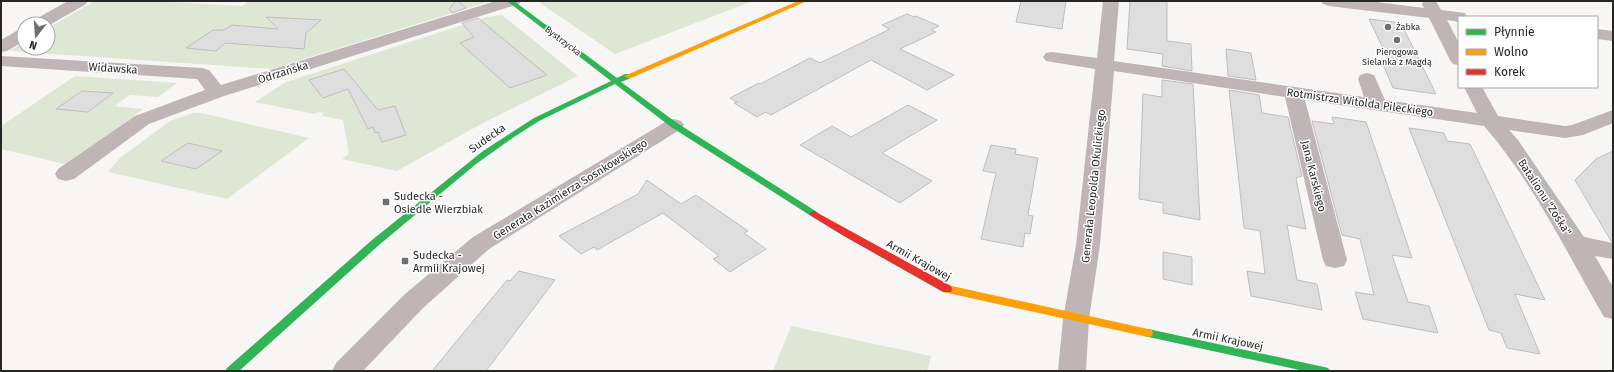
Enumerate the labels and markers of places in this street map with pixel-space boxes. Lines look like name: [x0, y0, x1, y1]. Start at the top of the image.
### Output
marker: Żabka: [1383, 22, 1393, 32]
place label: Żabka: [1396, 22, 1420, 32]
marker: Pierogowa Sielanka z Magdą: [1392, 35, 1402, 45]
place label: Pierogowa Sielanka z Magdą: [1362, 47, 1432, 67]
place label: Sudecka - Osiedle Wierzbiak: [394, 190, 483, 216]
marker: Sudecka - Osiedle Wierzbiak: [381, 197, 391, 207]
place label: Sudecka - Armii Krajowej: [413, 249, 485, 275]
marker: Sudecka - Armii Krajowej: [400, 256, 410, 266]

